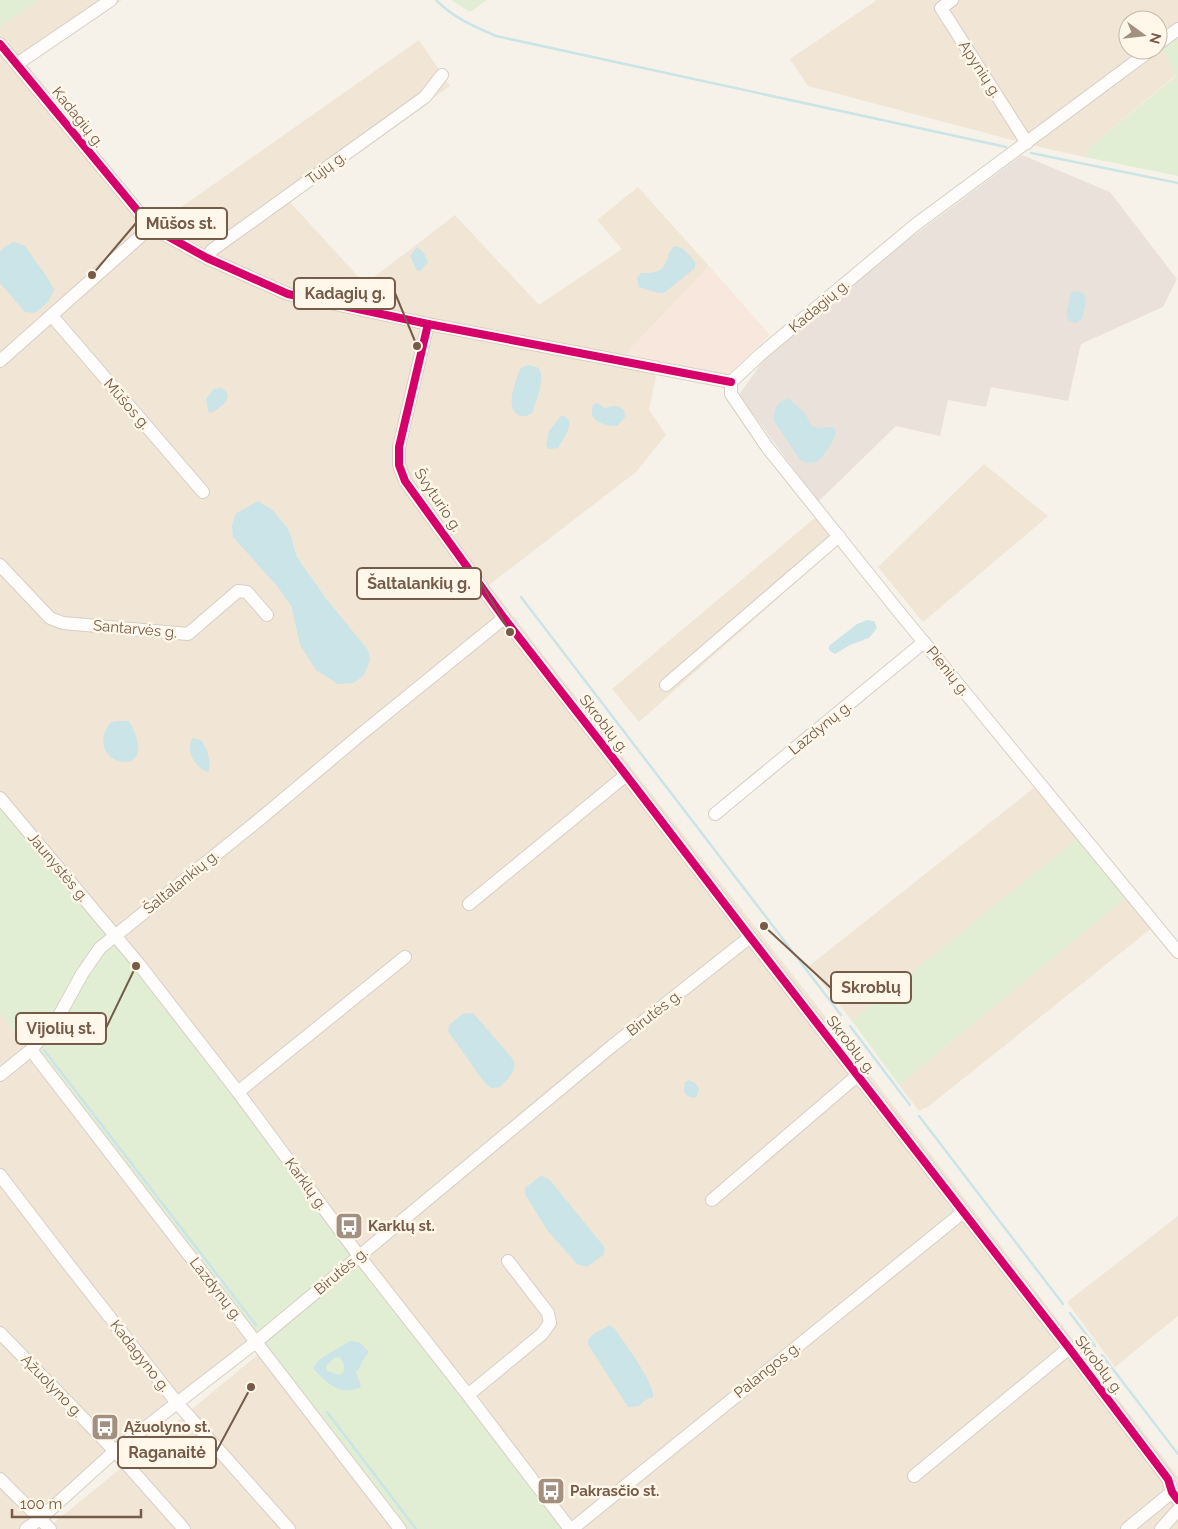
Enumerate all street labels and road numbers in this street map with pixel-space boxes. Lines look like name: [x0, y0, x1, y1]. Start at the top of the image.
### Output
street label: Apynių g.: [955, 37, 1005, 101]
street label: Kadagių g.: [48, 83, 108, 151]
street label: Tujų g.: [302, 147, 350, 189]
street label: Kadagių g.: [785, 276, 853, 336]
street label: Mūšos g.: [100, 375, 154, 433]
street label: Švyturio g.: [410, 464, 467, 535]
street label: Santarvės g.: [92, 616, 178, 642]
street label: Pienių g.: [923, 643, 973, 699]
street label: Skroblų g.: [576, 691, 632, 757]
street label: Lazdynų g.: [785, 697, 855, 759]
street label: Jaunystės g.: [24, 829, 92, 905]
street label: Šaltalankių g.: [139, 845, 222, 918]
street label: Birutės g.: [623, 986, 685, 1040]
street label: Skroblų g.: [823, 1012, 879, 1078]
street label: Karklų g.: [281, 1154, 331, 1214]
street label: Birutės g.: [311, 1243, 371, 1299]
street label: Lazdynų g.: [186, 1254, 246, 1324]
street label: Kadagyno g.: [106, 1316, 174, 1396]
street label: Skroblų g.: [1071, 1332, 1127, 1398]
street label: Palangos g.: [730, 1338, 804, 1402]
street label: Ąžuolyno g.: [17, 1351, 87, 1421]

